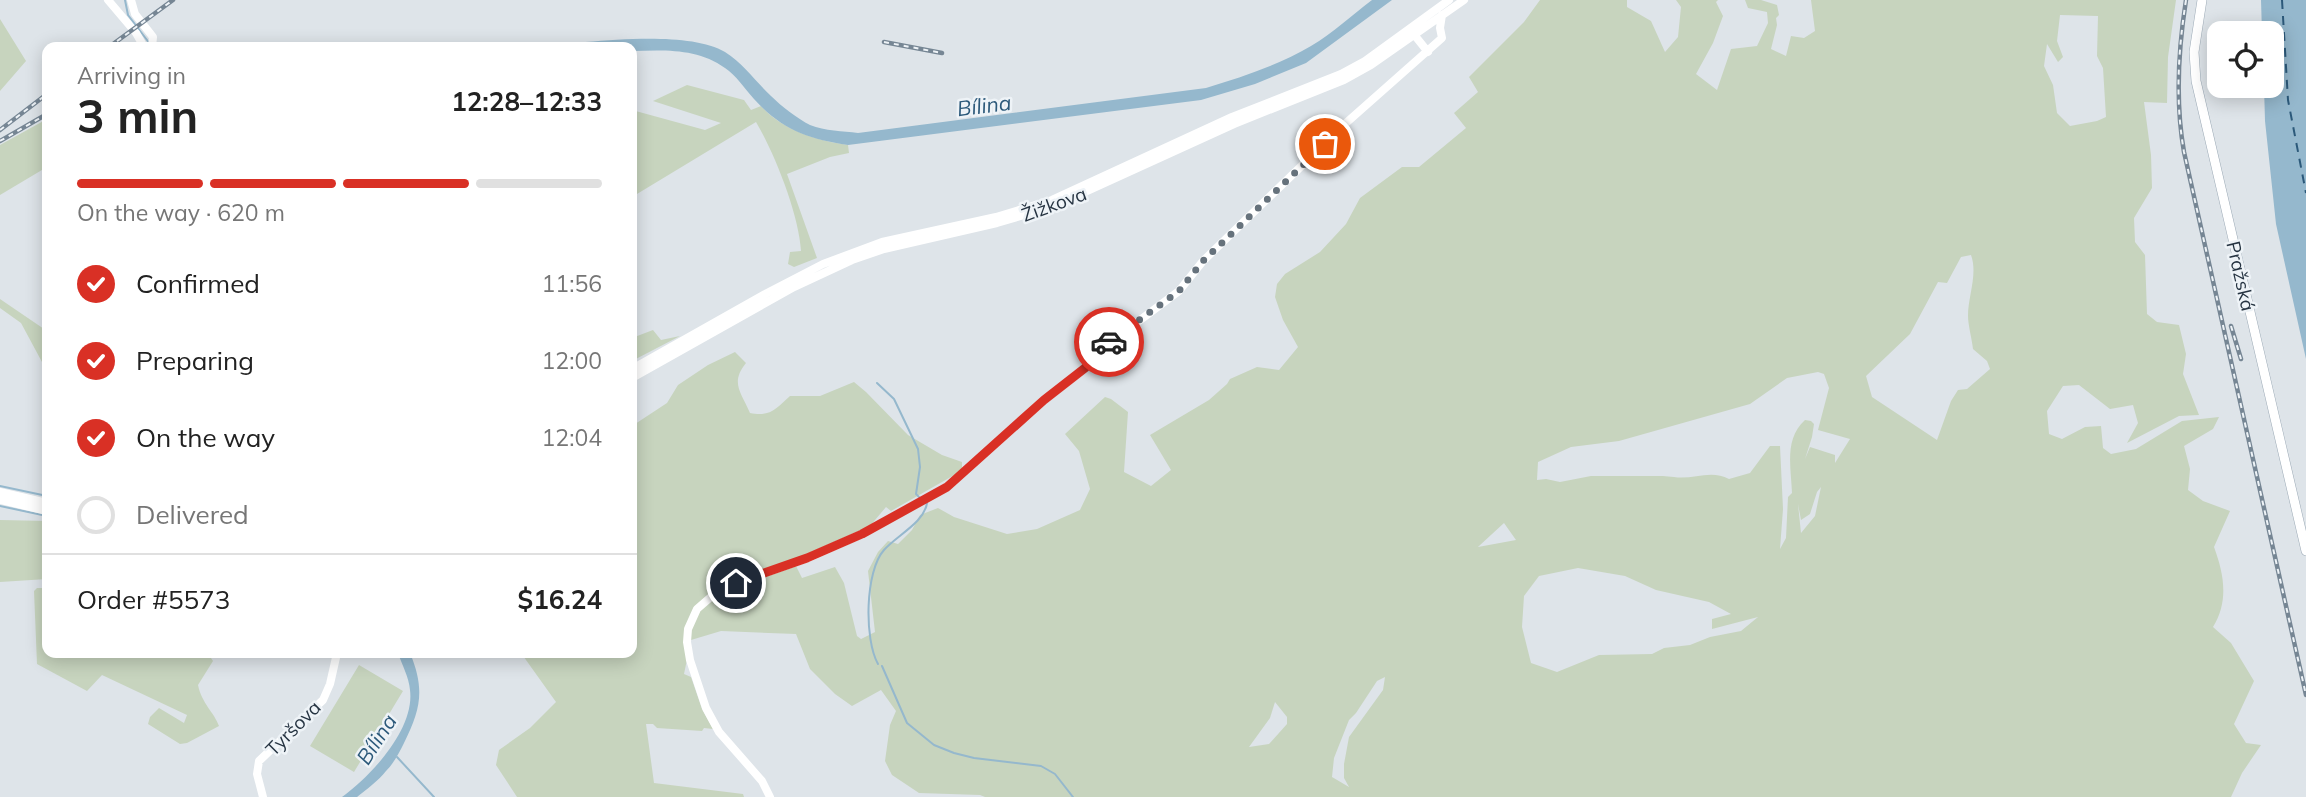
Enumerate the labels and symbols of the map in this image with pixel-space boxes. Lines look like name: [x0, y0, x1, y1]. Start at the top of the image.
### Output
water label: Bílina: [955, 89, 1013, 121]
pin: [1295, 114, 1355, 174]
street label: Žižkova: [1018, 181, 1090, 227]
street label: Pražská: [2221, 239, 2261, 313]
courier: [1074, 307, 1144, 377]
pin: [706, 553, 766, 613]
street label: Tyršova: [260, 695, 326, 761]
water label: Bílina: [350, 709, 402, 769]

